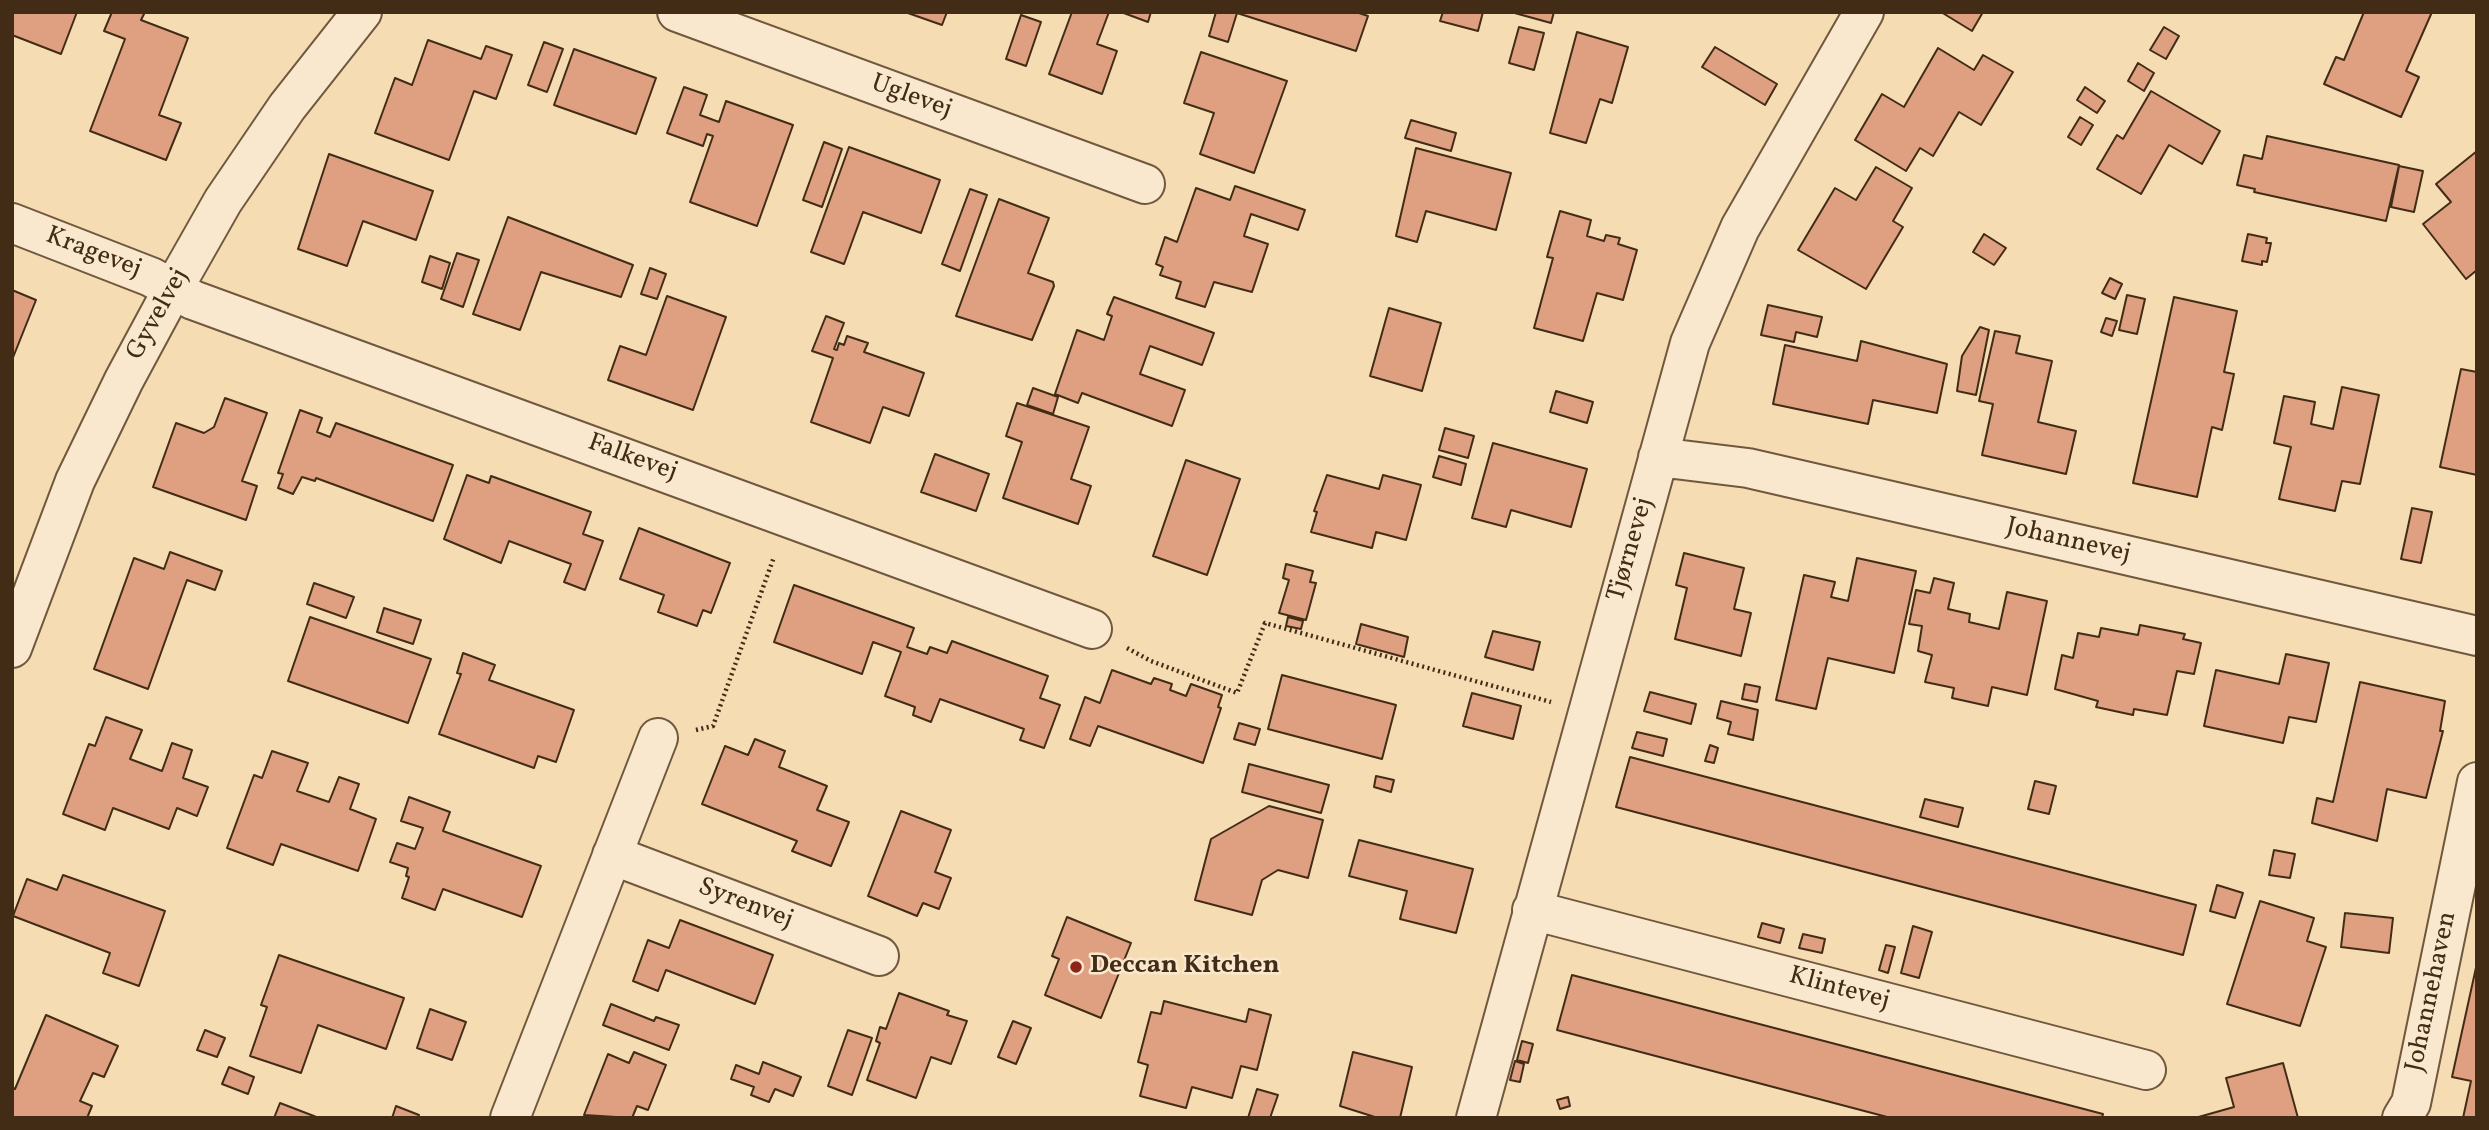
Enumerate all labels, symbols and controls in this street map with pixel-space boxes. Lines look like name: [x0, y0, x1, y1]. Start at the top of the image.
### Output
street label: Uglevej: [866, 69, 956, 127]
street label: Kragevej: [41, 222, 145, 286]
street label: Gyvelvej: [121, 264, 197, 366]
street label: Falkevej: [583, 428, 681, 490]
street label: Tjørnevej: [1602, 494, 1662, 606]
street label: Johannevej: [2003, 513, 2133, 571]
street label: Syrenvej: [693, 873, 797, 937]
street label: Johannehaven: [2401, 909, 2465, 1075]
place label: Deccan Kitchen: [1090, 951, 1280, 983]
marker: Deccan Kitchen: [1068, 959, 1084, 975]
street label: Klintevej: [1785, 962, 1893, 1018]

